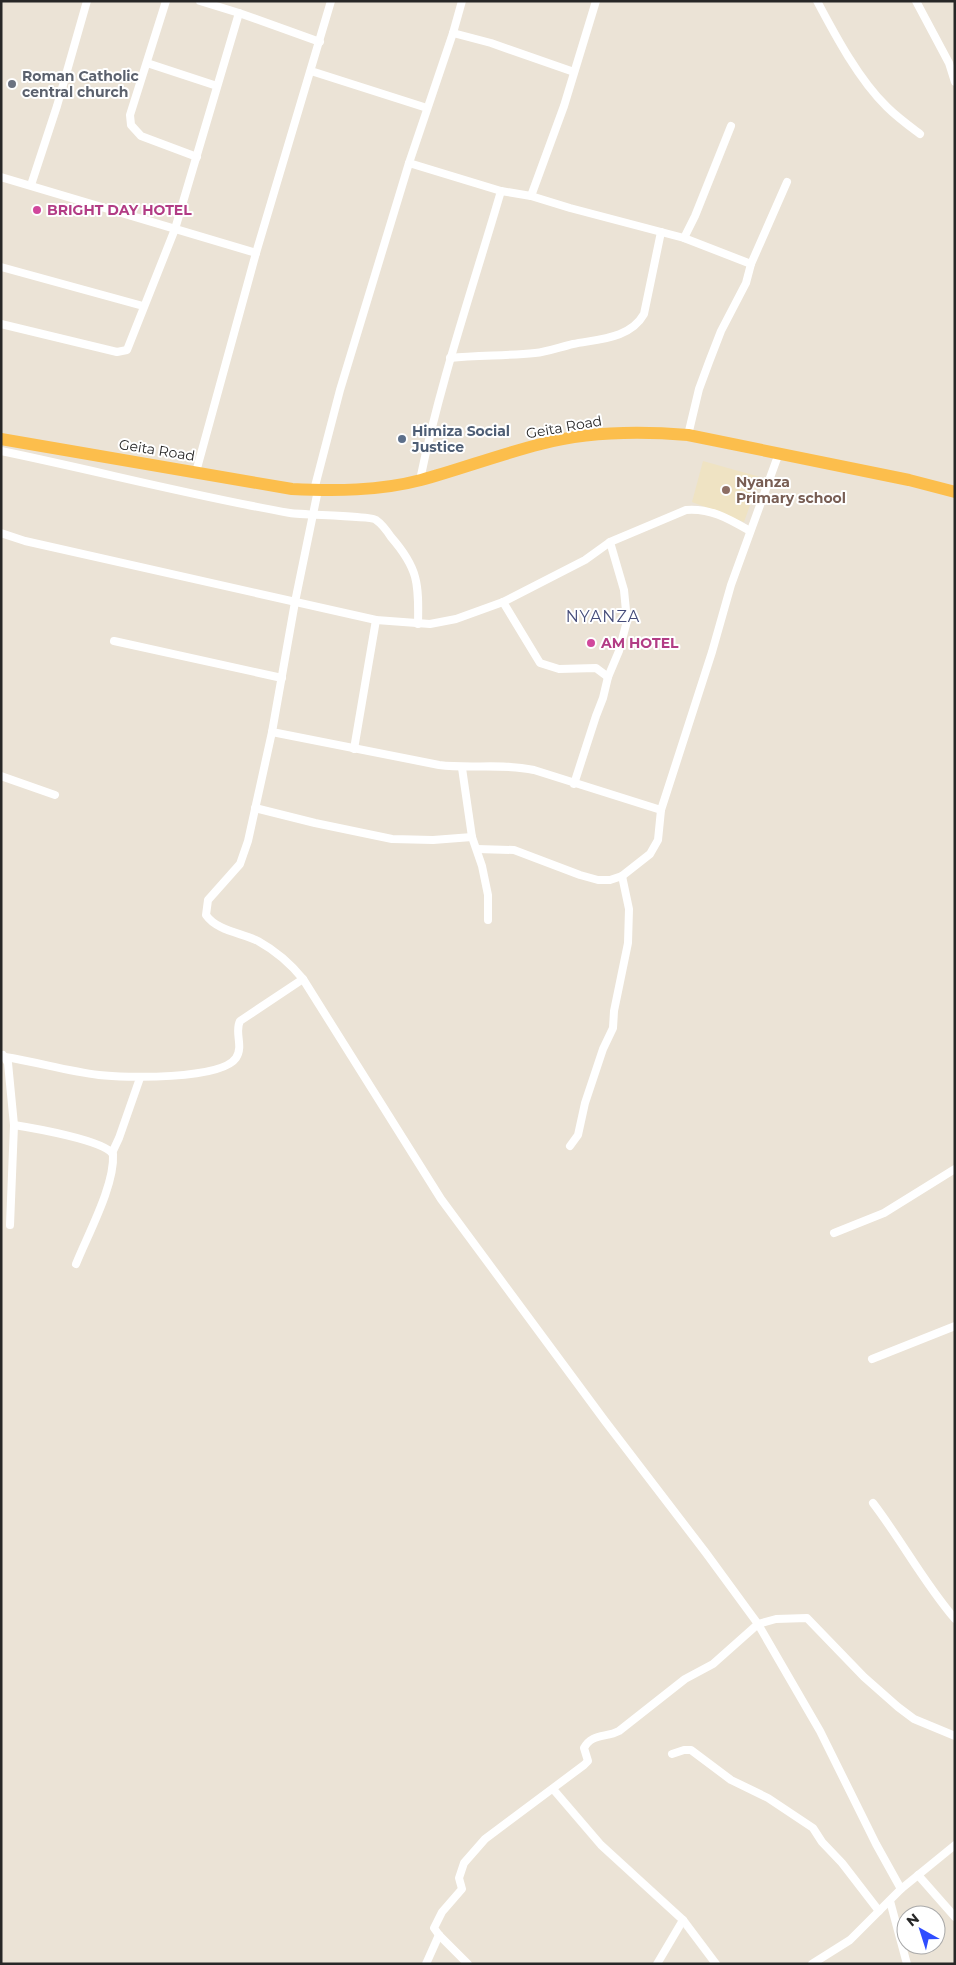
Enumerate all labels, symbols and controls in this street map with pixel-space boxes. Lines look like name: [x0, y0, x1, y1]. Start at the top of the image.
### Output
place label: Roman Catholic central church: [22, 67, 140, 101]
marker: Roman Catholic central church: [6, 78, 18, 90]
place label: BRIGHT DAY HOTEL: [47, 201, 192, 219]
marker: BRIGHT DAY HOTEL: [31, 204, 43, 216]
street label: Geita Road: [525, 411, 603, 443]
place label: Himiza Social Justice: [411, 422, 510, 456]
marker: Himiza Social Justice: [396, 433, 408, 445]
street label: Geita Road: [118, 435, 196, 465]
place label: Nyanza Primary school: [736, 473, 846, 507]
marker: Nyanza Primary school: [720, 484, 732, 496]
district label: NYANZA: [566, 607, 640, 626]
place label: AM HOTEL: [600, 634, 679, 652]
marker: AM HOTEL: [585, 637, 597, 649]
north arrow: [896, 1905, 946, 1955]
text: N: [903, 1909, 923, 1930]

